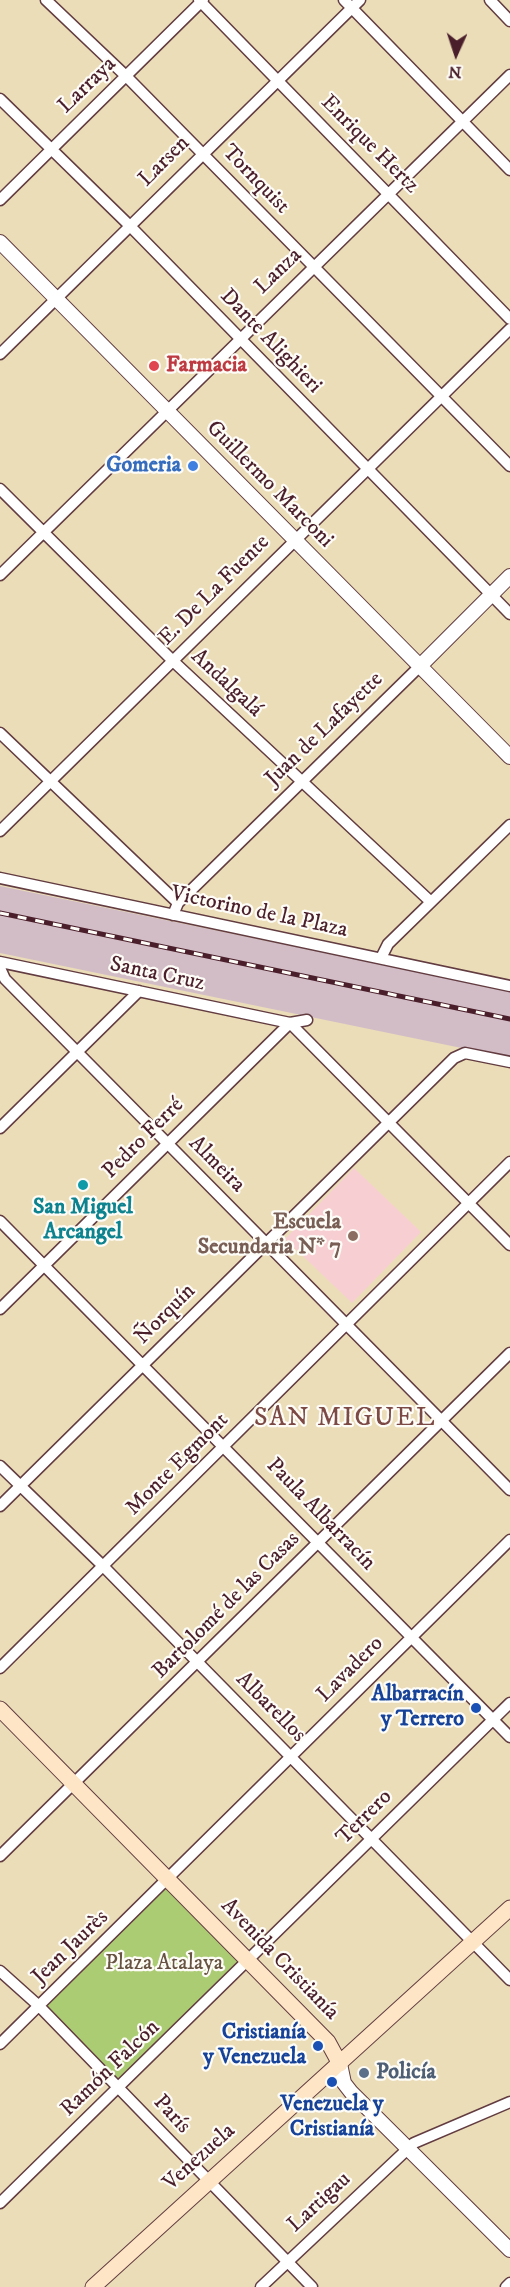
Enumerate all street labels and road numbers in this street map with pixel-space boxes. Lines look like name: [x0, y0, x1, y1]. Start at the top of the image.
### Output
street label: Larraya: [53, 52, 123, 120]
street label: Enrique Hertz: [314, 90, 424, 200]
street label: Larsen: [134, 131, 196, 193]
street label: Tornquist: [216, 140, 294, 220]
street label: Lanza: [250, 243, 308, 301]
street label: Dante Alighieri: [214, 284, 326, 400]
street label: Guillermo Marconi: [200, 416, 338, 554]
street label: E. De La Fuente: [154, 530, 276, 652]
street label: Andalgalá: [185, 644, 267, 724]
street label: Juan de Lafayette: [261, 667, 389, 793]
street label: Victorino de la Plaza: [168, 881, 350, 945]
street label: Santa Cruz: [107, 952, 207, 998]
street label: Pedro Ferré: [98, 1093, 190, 1185]
street label: Almeira: [182, 1131, 250, 1199]
street label: Ñorquín: [130, 1279, 202, 1351]
street label: Monte Egmont: [121, 1408, 235, 1522]
street label: Paula Albarracín: [260, 1453, 380, 1577]
street label: Bartolomé de las Casas: [148, 1527, 306, 1685]
street label: Lavadero: [312, 1631, 390, 1709]
street label: Albarellos: [229, 1667, 311, 1749]
street label: Terrero: [332, 1785, 398, 1851]
street label: Avenida Cristianía: [214, 1894, 344, 2026]
street label: Jean Jaurès: [27, 1905, 115, 1991]
street label: Ramón Falcón: [56, 2015, 166, 2123]
street label: París: [147, 2090, 195, 2140]
street label: Venezuela: [159, 2119, 241, 2197]
street label: Lartigau: [283, 2167, 357, 2239]

